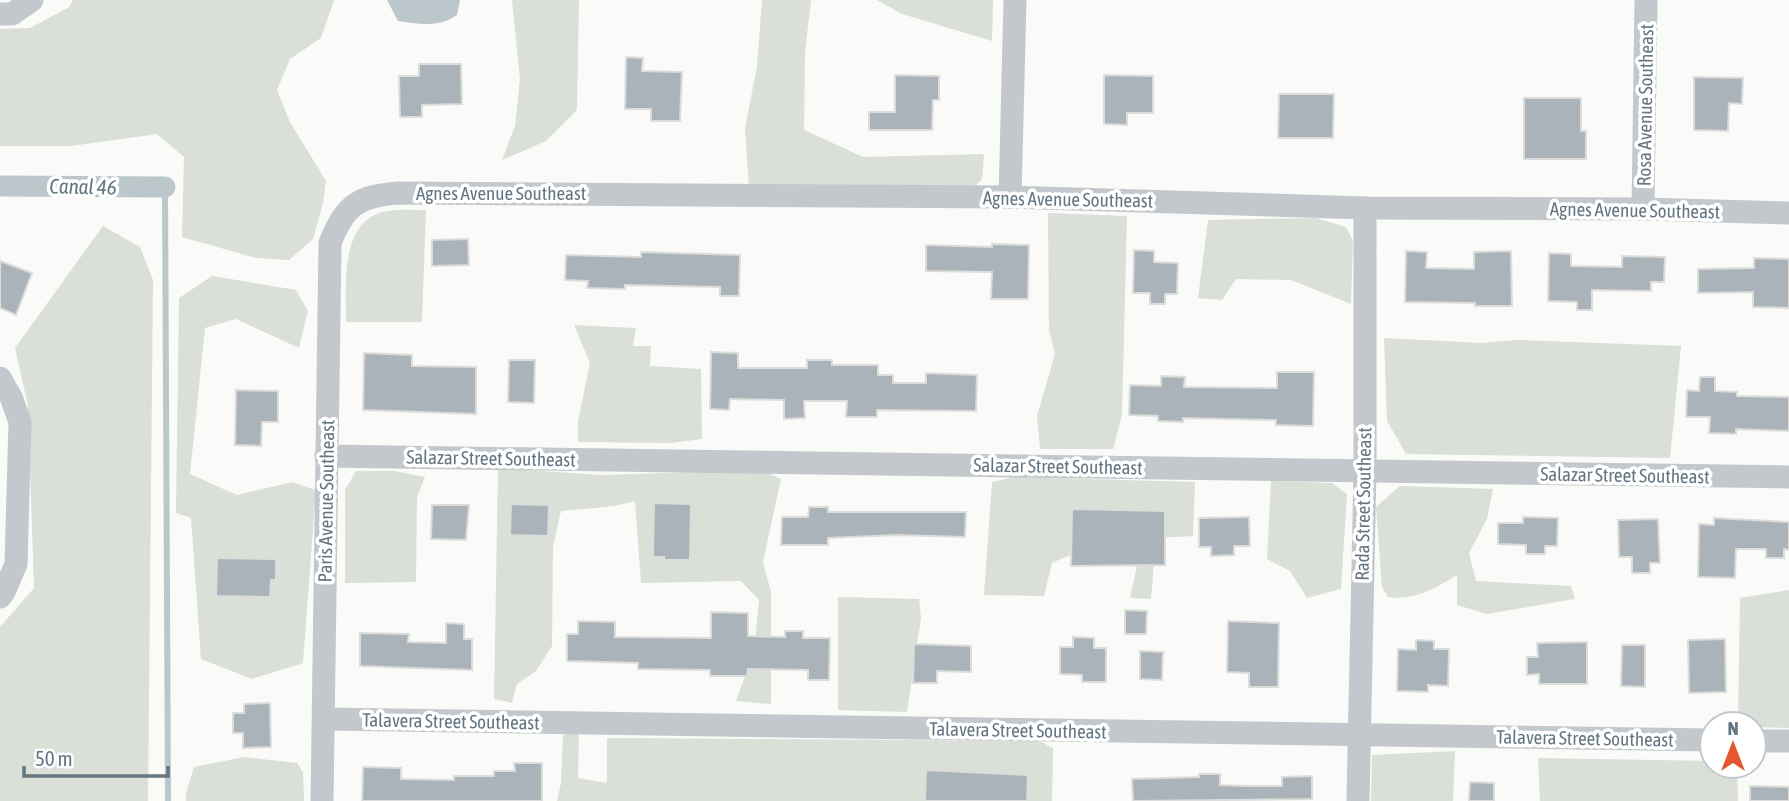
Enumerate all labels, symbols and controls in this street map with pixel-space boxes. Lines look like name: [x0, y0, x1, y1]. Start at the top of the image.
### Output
street label: Rosa Avenue Southeast: [1633, 24, 1657, 186]
water label: Canal 46: [49, 173, 117, 199]
street label: Agnes Avenue Southeast: [416, 182, 586, 204]
street label: Agnes Avenue Southeast: [983, 187, 1153, 211]
street label: Agnes Avenue Southeast: [1550, 198, 1720, 222]
street label: Paris Avenue Southeast: [314, 419, 338, 583]
street label: Rada Street Southeast: [1351, 427, 1375, 581]
street label: Salazar Street Southeast: [406, 446, 576, 470]
street label: Salazar Street Southeast: [973, 454, 1143, 478]
street label: Salazar Street Southeast: [1540, 463, 1710, 487]
street label: Talavera Street Southeast: [362, 708, 540, 734]
north arrow: [1698, 710, 1768, 780]
street label: Talavera Street Southeast: [929, 717, 1107, 743]
text: N: [1727, 717, 1739, 739]
street label: Talavera Street Southeast: [1496, 725, 1674, 751]
scale bar: [24, 734, 168, 778]
text: 50 m: [35, 746, 73, 770]

